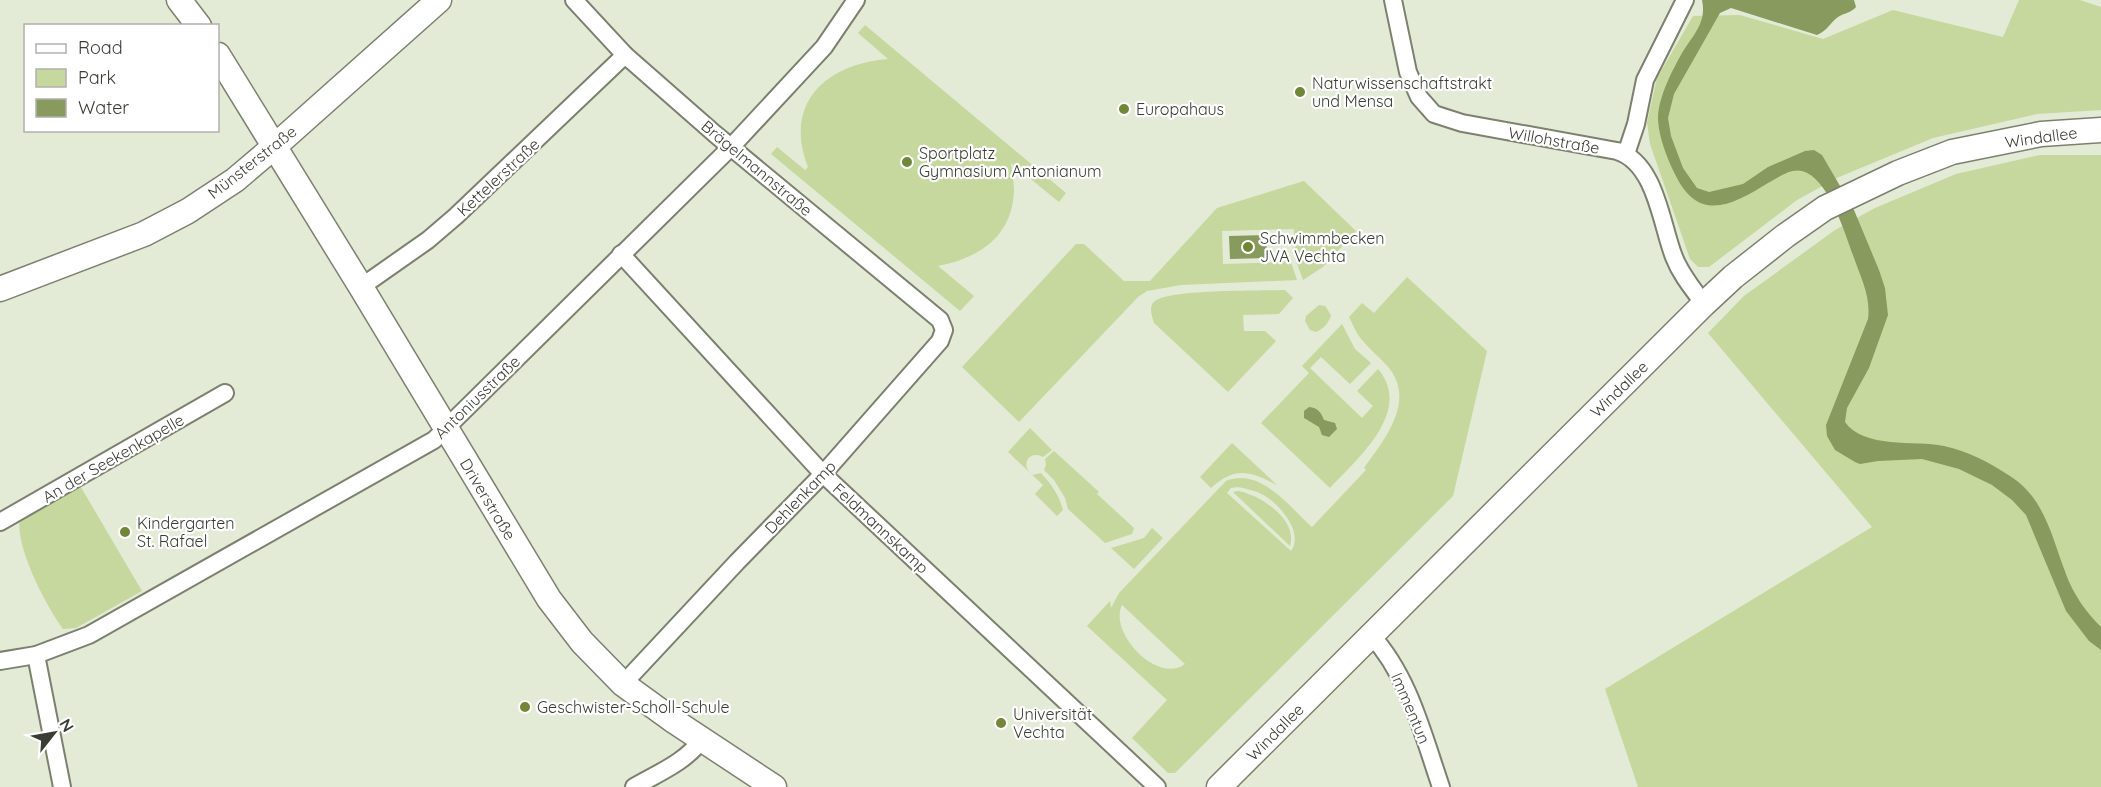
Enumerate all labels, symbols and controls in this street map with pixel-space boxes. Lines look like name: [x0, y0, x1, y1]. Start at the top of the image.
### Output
legend: [24, 24, 219, 132]
text: Road: [78, 36, 123, 59]
text: Park: [78, 66, 116, 89]
place label: Naturwissenschaftstrakt und Mensa: [1312, 73, 1492, 111]
marker: Naturwissenschaftstrakt und Mensa: [1293, 85, 1307, 99]
text: Water: [78, 96, 129, 119]
place label: Europahaus: [1136, 99, 1224, 119]
marker: Europahaus: [1117, 102, 1131, 116]
street label: Brägelmannstraße: [697, 116, 817, 220]
street label: Münsterstraße: [204, 121, 300, 203]
street label: Willohstraße: [1507, 122, 1601, 158]
street label: Windallee: [2004, 122, 2078, 152]
street label: Kettelerstraße: [453, 134, 543, 220]
place label: Sportplatz Gymnasium Antonianum: [919, 143, 1102, 181]
marker: Sportplatz Gymnasium Antonianum: [900, 155, 914, 169]
place label: Schwimmbecken JVA Vechta: [1260, 228, 1385, 266]
marker: Schwimmbecken JVA Vechta: [1241, 240, 1255, 254]
street label: Antoniusstraße: [430, 351, 524, 443]
street label: Windallee: [1586, 357, 1652, 421]
street label: An der Seekenkapelle: [39, 409, 187, 507]
street label: Driverstraße: [456, 454, 520, 544]
street label: Dehlenkamp: [760, 456, 840, 538]
street label: Feldmannskamp: [829, 478, 933, 578]
place label: Kindergarten St. Rafael: [137, 513, 235, 551]
marker: Kindergarten St. Rafael: [118, 525, 132, 539]
street label: Immentun: [1387, 669, 1435, 747]
place label: Geschwister-Scholl-Schule: [537, 697, 729, 717]
street label: Windallee: [1242, 699, 1308, 765]
marker: Geschwister-Scholl-Schule: [518, 700, 532, 714]
north arrow: [24, 703, 84, 763]
place label: Universität Vechta: [1013, 704, 1092, 742]
text: N: [55, 715, 78, 735]
marker: Universität Vechta: [994, 716, 1008, 730]

